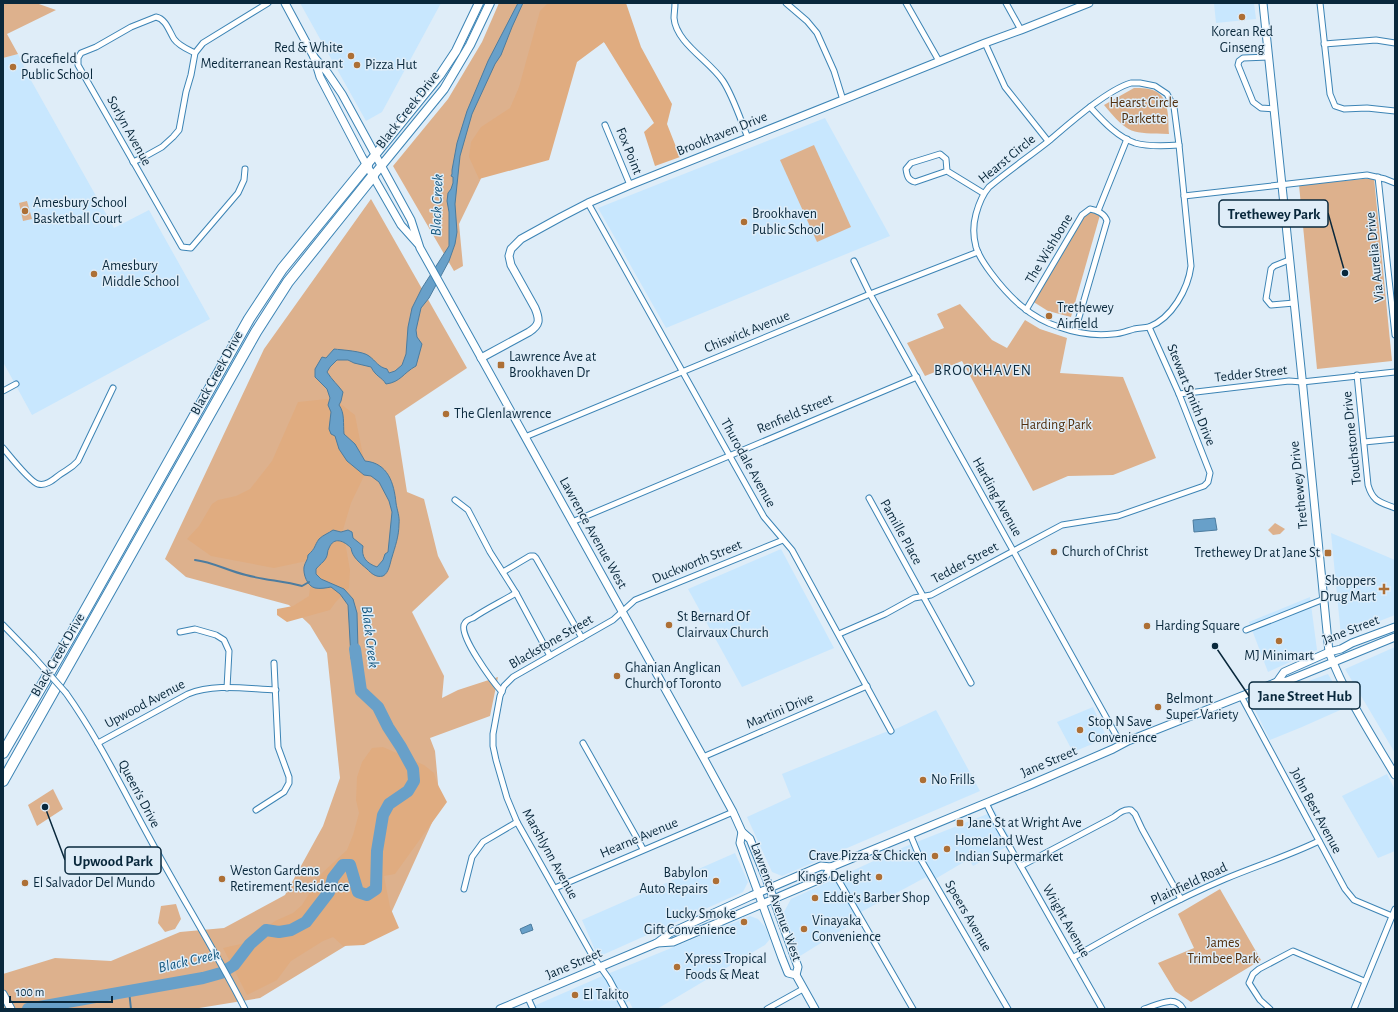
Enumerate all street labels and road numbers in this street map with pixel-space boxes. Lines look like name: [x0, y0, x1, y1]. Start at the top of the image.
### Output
street label: Black Creek Drive: [374, 69, 442, 151]
street label: Sorlyn Avenue: [104, 94, 154, 168]
street label: Brookhaven Drive: [675, 109, 769, 159]
street label: Fox Point: [613, 126, 645, 177]
street label: Hearst Circle: [976, 132, 1038, 186]
street label: Via Aurelia Drive: [1363, 211, 1387, 303]
street label: The Wishbone: [1023, 212, 1075, 286]
street label: Chiswick Avenue: [702, 308, 792, 356]
street label: Black Creek Drive: [188, 329, 246, 417]
street label: Stewart Smith Drive: [1164, 342, 1218, 448]
street label: Tedder Street: [1214, 363, 1289, 385]
street label: Touchstone Drive: [1340, 391, 1364, 485]
street label: Renfield Street: [755, 392, 836, 436]
street label: Thurodale Avenue: [718, 416, 778, 510]
street label: Trethewey Drive: [1287, 440, 1311, 530]
street label: Harding Avenue: [970, 455, 1024, 539]
street label: Lawrence Avenue West: [557, 475, 630, 592]
street label: Pamille Place: [877, 497, 925, 567]
street label: Duckworth Street: [650, 537, 744, 586]
street label: Tedder Street: [929, 539, 1001, 586]
street label: Black Creek Drive: [29, 611, 87, 699]
street label: Blackstone Street: [507, 612, 596, 672]
street label: Jane Street: [1321, 613, 1382, 647]
street label: Upwood Avenue: [103, 677, 187, 731]
street label: Martini Drive: [744, 691, 816, 731]
street label: Jane Street: [1019, 744, 1080, 780]
street label: Queen's Drive: [115, 758, 163, 830]
street label: John Best Avenue: [1288, 766, 1344, 856]
street label: Marshlynn Avenue: [519, 806, 581, 902]
street label: Hearne Avenue: [598, 815, 680, 861]
street label: Lawrence Avenue West: [748, 841, 804, 964]
street label: Plainfield Road: [1149, 860, 1229, 908]
street label: Speers Avenue: [942, 878, 994, 954]
street label: Wright Avenue: [1040, 882, 1092, 960]
street label: Jane Street: [544, 946, 605, 982]

